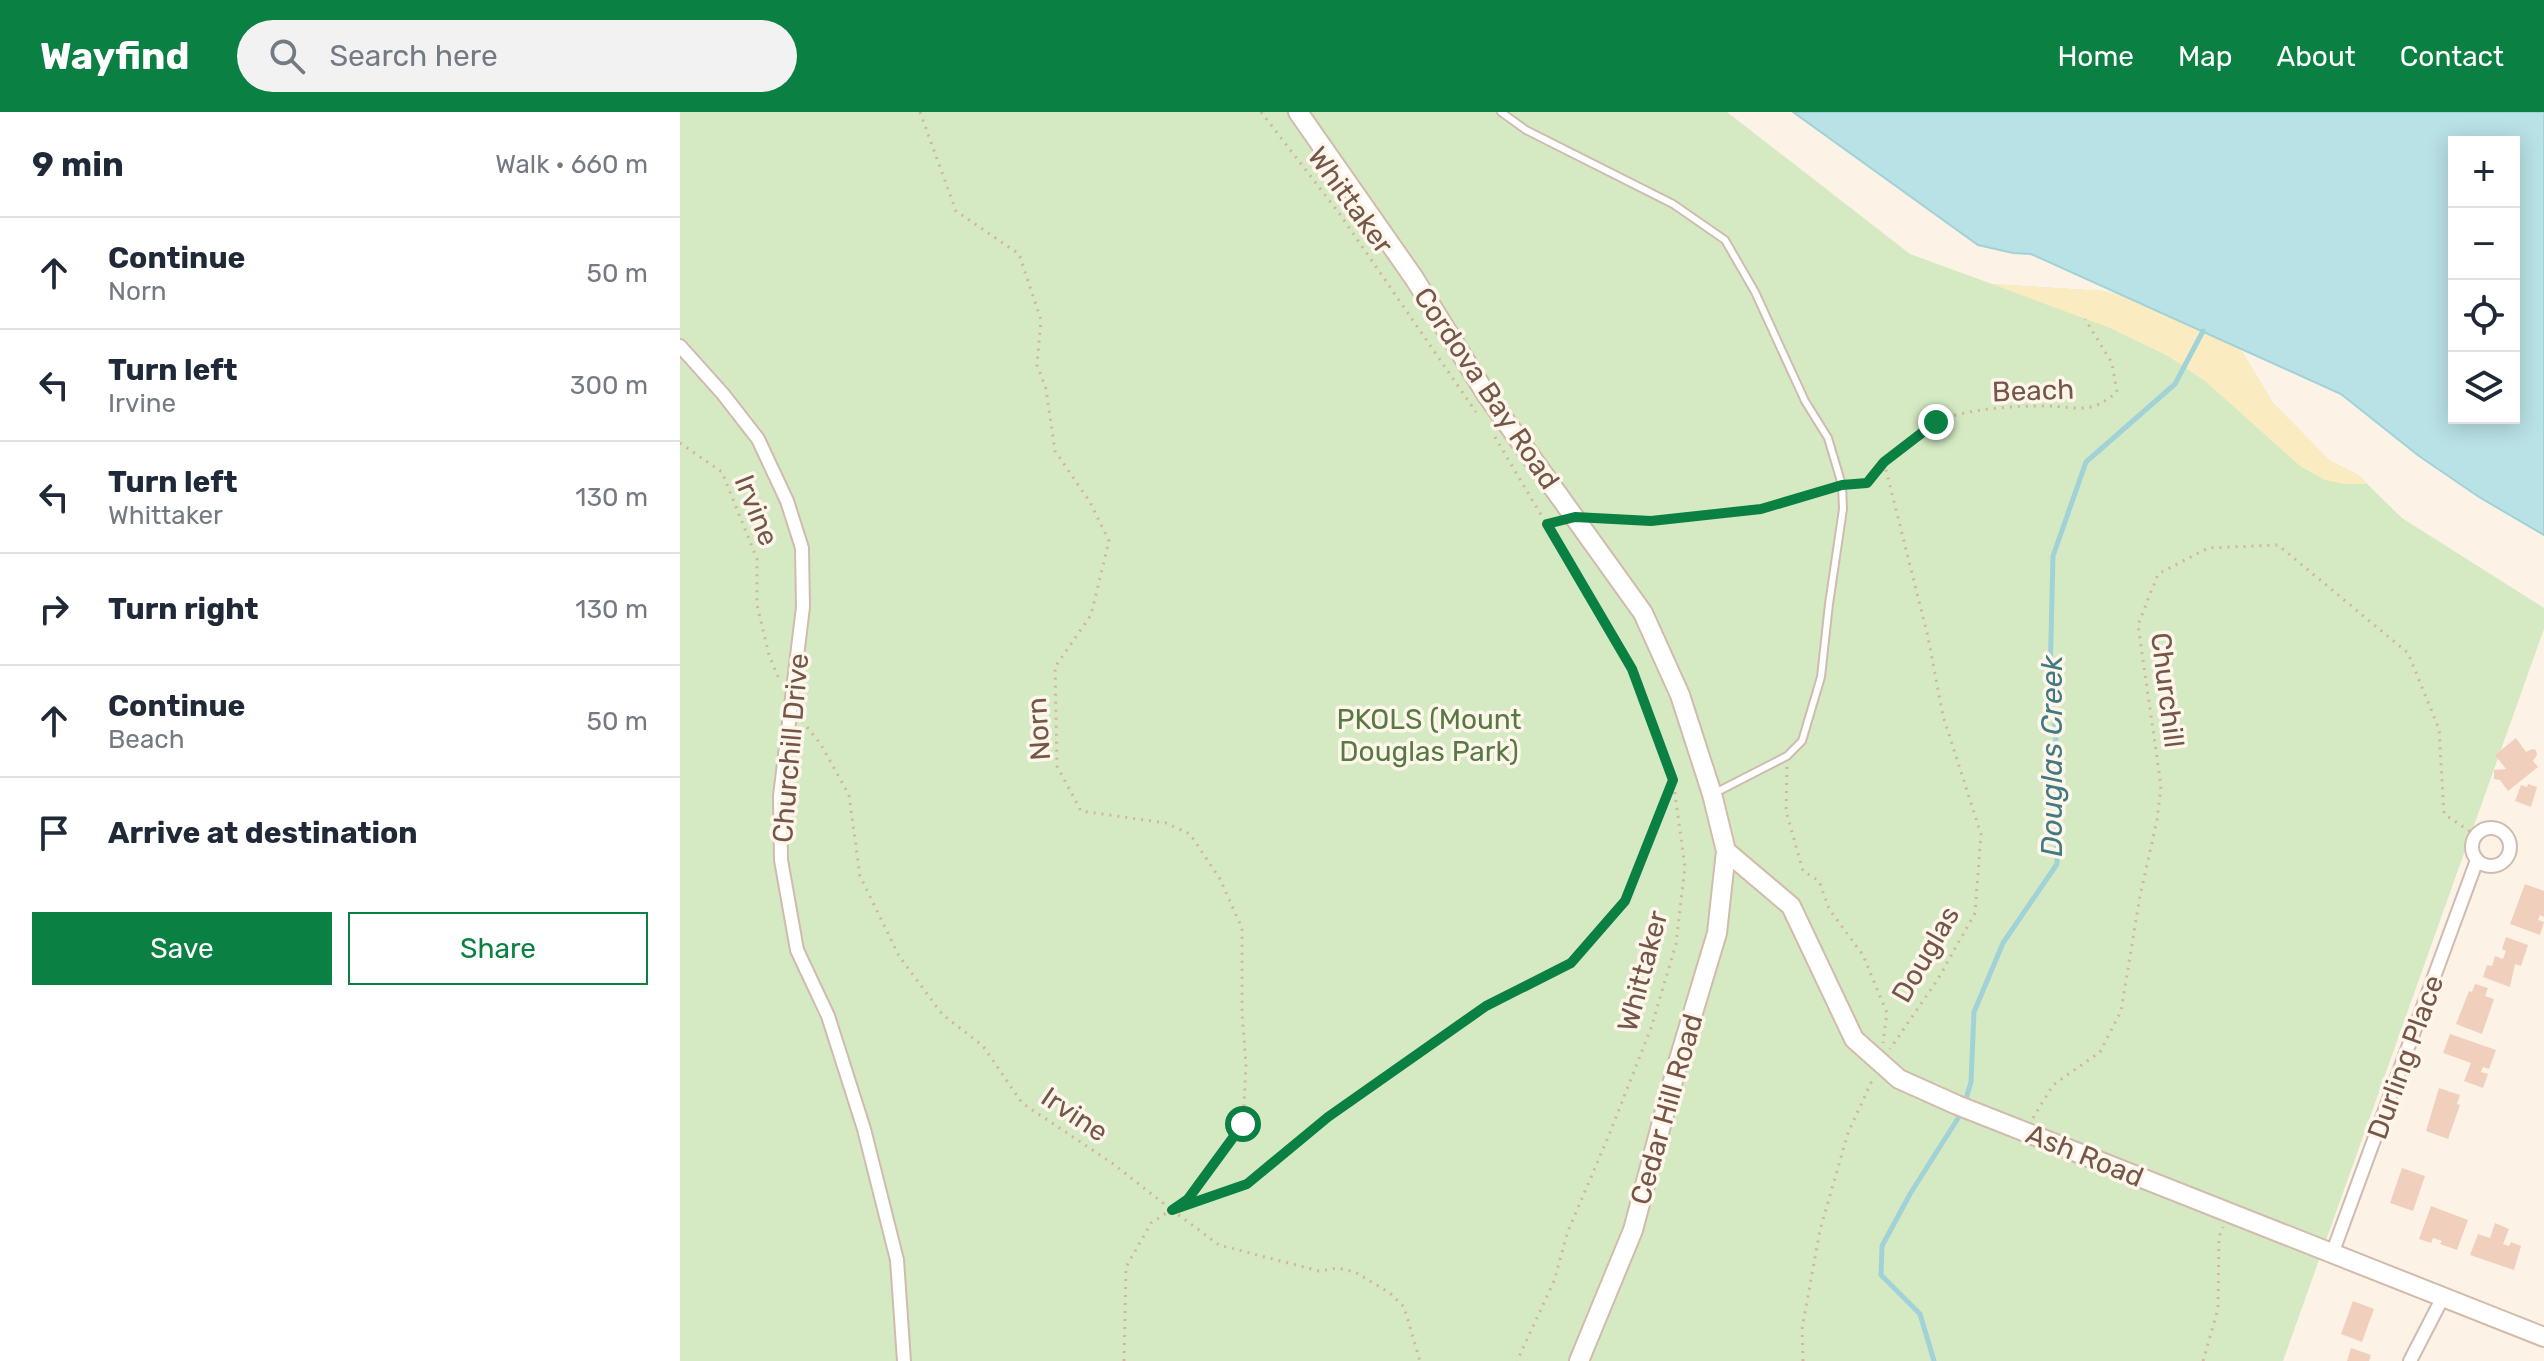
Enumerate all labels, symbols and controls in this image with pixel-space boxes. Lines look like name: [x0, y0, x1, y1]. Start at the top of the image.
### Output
search box: [237, 20, 797, 92]
text: Wayfind: [40, 33, 189, 79]
icon: search: [265, 34, 309, 78]
text: Search here: [329, 38, 498, 74]
text: Home: [2057, 40, 2134, 73]
text: Map: [2178, 40, 2232, 73]
text: About: [2276, 40, 2356, 73]
text: Contact: [2400, 40, 2504, 73]
map controls: [2448, 136, 2520, 424]
button: +: [2448, 136, 2520, 208]
street label: Whittaker: [1301, 141, 1401, 260]
text: 9 min: [32, 144, 124, 185]
text: Walk · 660 m: [495, 149, 648, 180]
button: −: [2448, 208, 2520, 280]
text: Continue: [108, 240, 245, 276]
icon: ahead: [32, 251, 76, 295]
text: 50 m: [587, 258, 648, 289]
text: Norn: [108, 276, 167, 307]
button: locate: [2448, 280, 2520, 352]
street label: Cordova Bay Road: [1407, 281, 1566, 495]
text: Turn left: [108, 352, 238, 388]
button: layers: [2448, 352, 2520, 424]
icon: left: [32, 363, 76, 407]
text: 300 m: [570, 370, 648, 401]
street label: Beach: [1991, 373, 2075, 408]
text: Irvine: [108, 388, 176, 419]
route end: [1918, 404, 1954, 440]
text: Turn left: [108, 464, 238, 500]
street label: Irvine: [728, 470, 786, 550]
icon: left: [32, 475, 76, 519]
text: 130 m: [575, 482, 648, 513]
text: Whittaker: [108, 500, 223, 531]
icon: right: [32, 587, 76, 631]
text: Turn right: [108, 591, 259, 627]
text: 130 m: [575, 594, 648, 625]
street label: Churchill: [2144, 631, 2191, 750]
street label: Churchill Drive: [766, 652, 815, 844]
water label: Douglas Creek: [2034, 655, 2070, 857]
text: Continue: [108, 688, 245, 724]
street label: Norn: [1020, 696, 1057, 762]
icon: ahead: [32, 699, 76, 743]
park label: PKOLS (Mount Douglas Park): [1336, 703, 1522, 768]
text: 50 m: [587, 706, 648, 737]
text: Beach: [108, 724, 184, 755]
icon: arrive: [32, 811, 76, 855]
text: Arrive at destination: [108, 815, 418, 851]
street label: Douglas: [1885, 900, 1966, 1008]
street label: Whittaker: [1611, 907, 1675, 1035]
button: Save: [32, 912, 332, 985]
button: Share: [348, 912, 648, 985]
street label: Durling Place: [2361, 971, 2450, 1144]
street label: Cedar Hill Road: [1623, 1010, 1709, 1208]
street label: Irvine: [1035, 1080, 1114, 1149]
route start: [1225, 1106, 1261, 1142]
street label: Ash Road: [2021, 1117, 2148, 1194]

